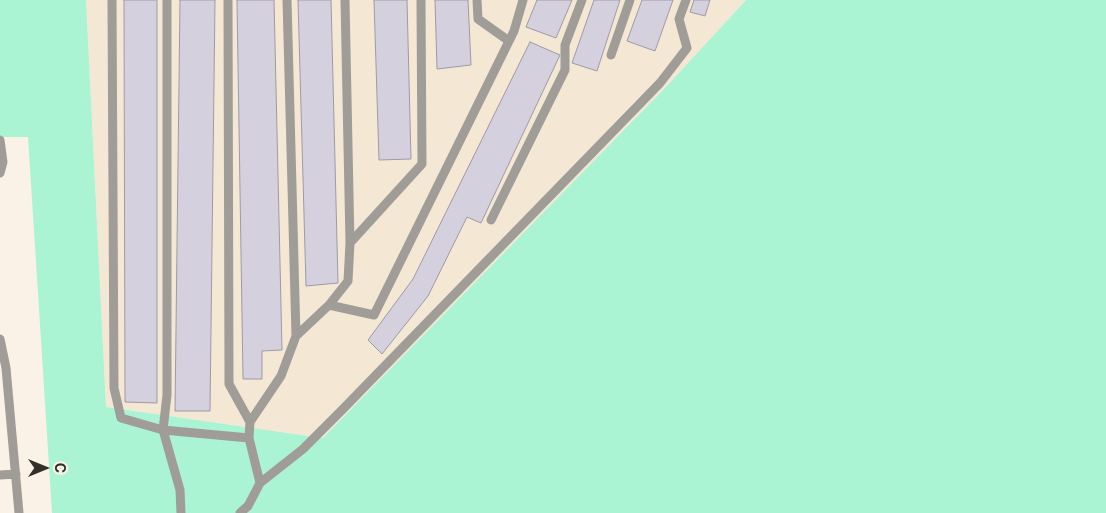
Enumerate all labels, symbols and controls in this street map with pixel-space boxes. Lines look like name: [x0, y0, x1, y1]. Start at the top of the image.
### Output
north arrow: [20, 443, 70, 493]
text: С: [52, 463, 69, 473]

